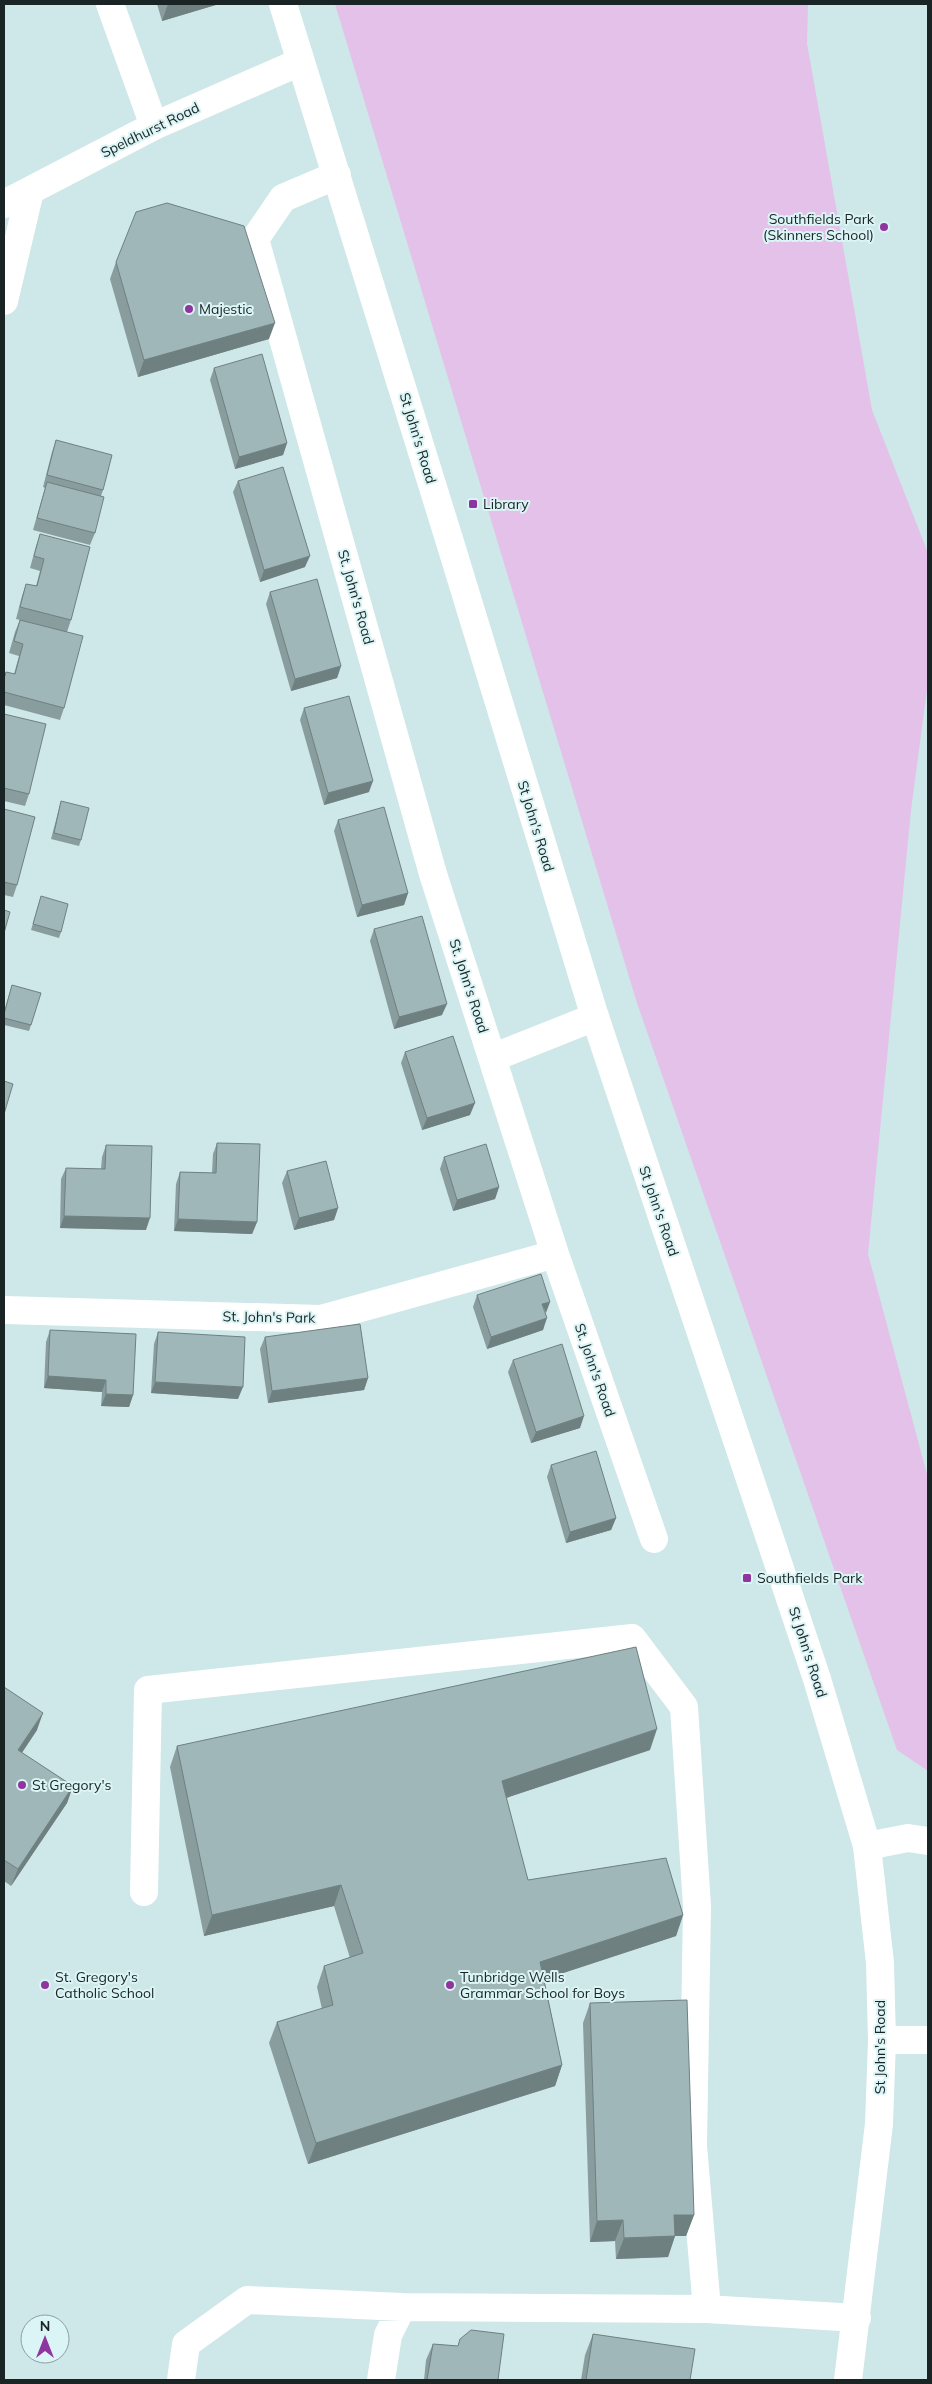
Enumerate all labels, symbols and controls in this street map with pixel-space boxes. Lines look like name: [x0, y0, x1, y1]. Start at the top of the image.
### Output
street label: Speldhurst Road: [98, 98, 202, 162]
place label: Southfields Park (Skinners School): [763, 210, 875, 244]
marker: Southfields Park (Skinners School): [878, 221, 890, 233]
place label: Majestic: [199, 300, 252, 318]
marker: Majestic: [183, 303, 195, 315]
street label: St John's Road: [396, 390, 440, 486]
place label: Library: [483, 495, 529, 513]
marker: Library: [467, 498, 479, 510]
street label: St. John's Road: [334, 548, 378, 646]
street label: St John's Road: [514, 778, 558, 874]
street label: St. John's Road: [445, 937, 493, 1035]
street label: St John's Road: [635, 1163, 683, 1259]
street label: St. John's Park: [222, 1307, 316, 1327]
street label: St. John's Road: [571, 1321, 619, 1419]
place label: Southfields Park: [757, 1569, 863, 1587]
marker: Southfields Park: [741, 1572, 753, 1584]
street label: St John's Road: [785, 1604, 831, 1700]
place label: St Gregory's: [32, 1776, 112, 1794]
marker: St Gregory's: [16, 1779, 28, 1791]
place label: St. Gregory's Catholic School: [55, 1968, 154, 2002]
place label: Tunbridge Wells Grammar School for Boys: [460, 1968, 625, 2002]
marker: St. Gregory's Catholic School: [39, 1979, 51, 1991]
marker: Tunbridge Wells Grammar School for Boys: [444, 1979, 456, 1991]
street label: St John's Road: [871, 2000, 889, 2094]
north arrow: [20, 2314, 70, 2364]
text: N: [40, 2317, 50, 2335]

